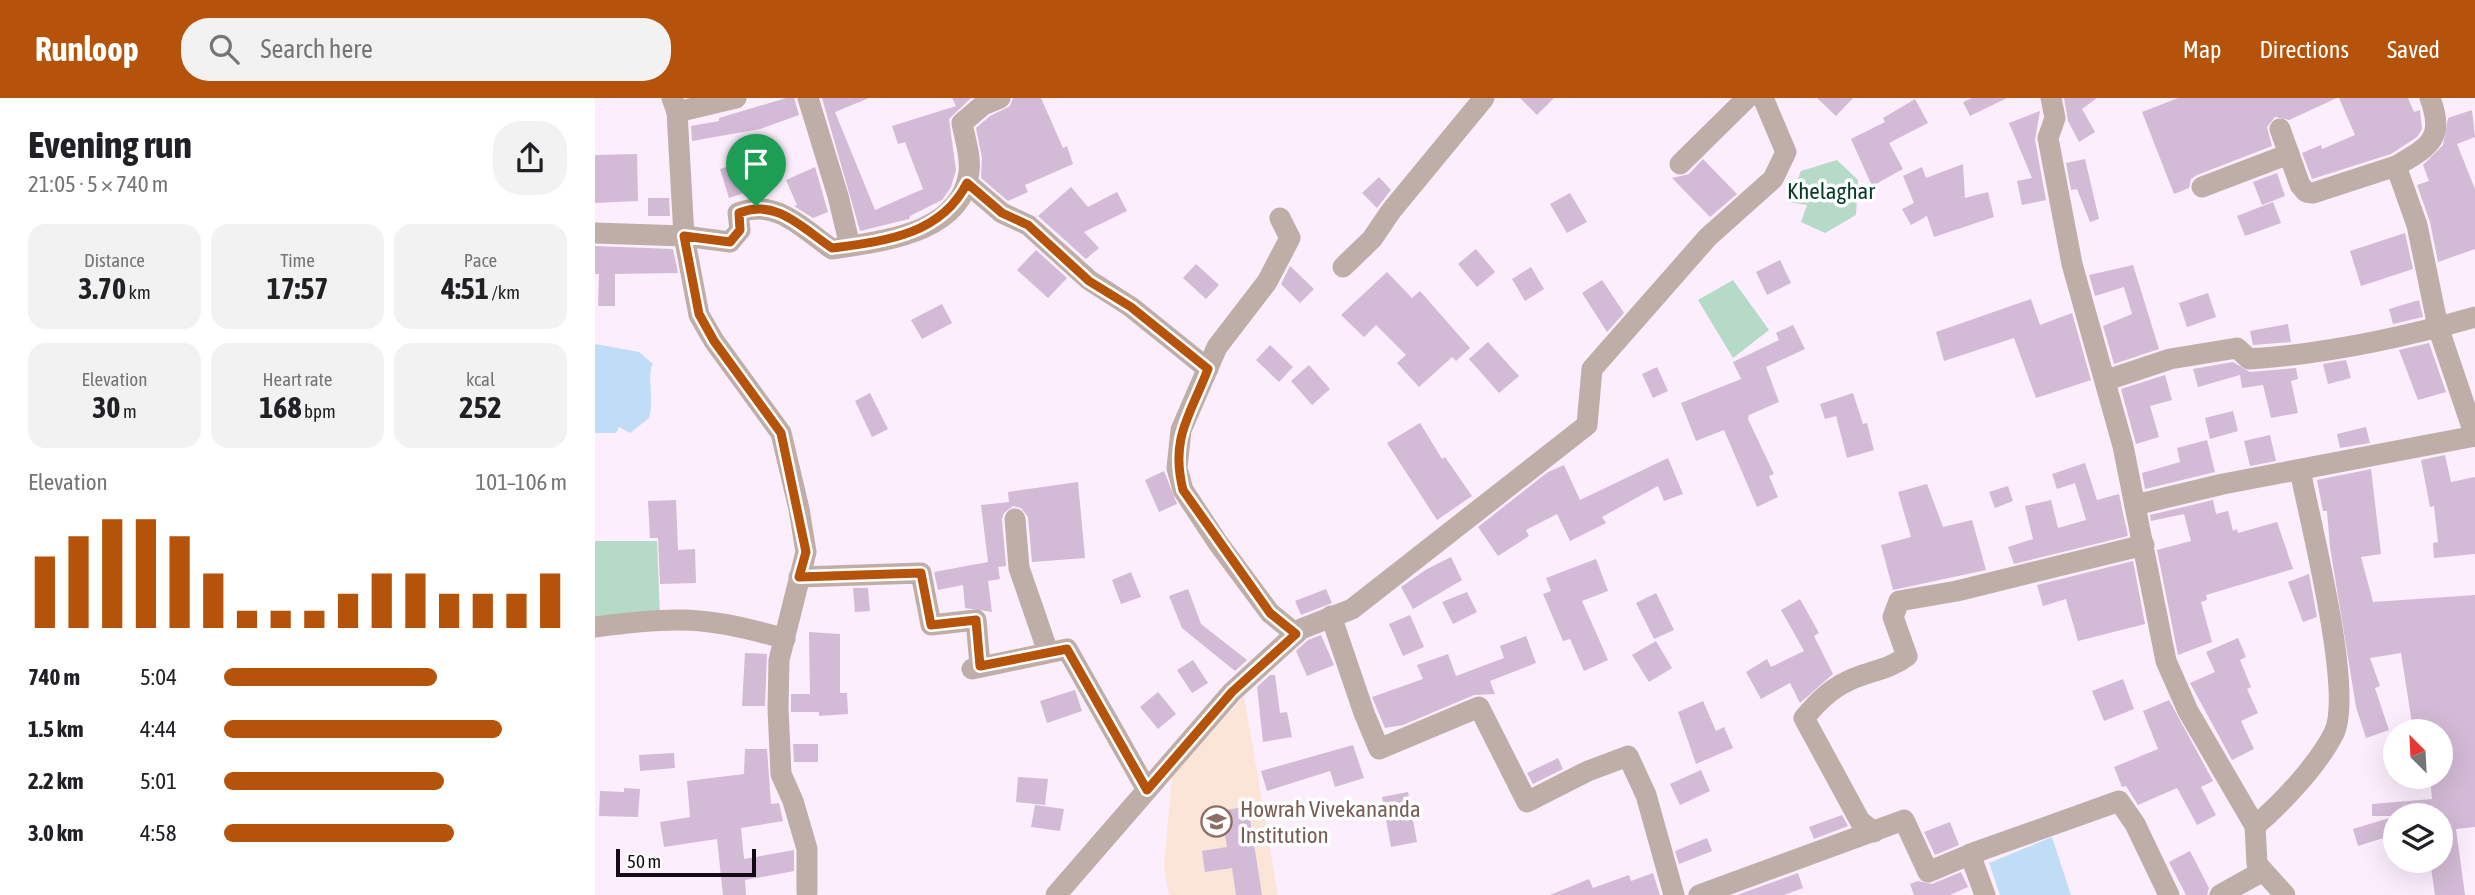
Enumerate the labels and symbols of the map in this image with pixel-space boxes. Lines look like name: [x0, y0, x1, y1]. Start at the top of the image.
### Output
pin: [726, 134, 786, 206]
park label: Khelaghar: [1787, 178, 1876, 204]
north arrow: [2383, 719, 2453, 789]
place label: Howrah Vivekananda Institution: [1240, 796, 1421, 848]
school or university icon: Howrah Vivekananda Institution: [1200, 805, 1234, 839]
scale bar: [616, 846, 756, 878]

